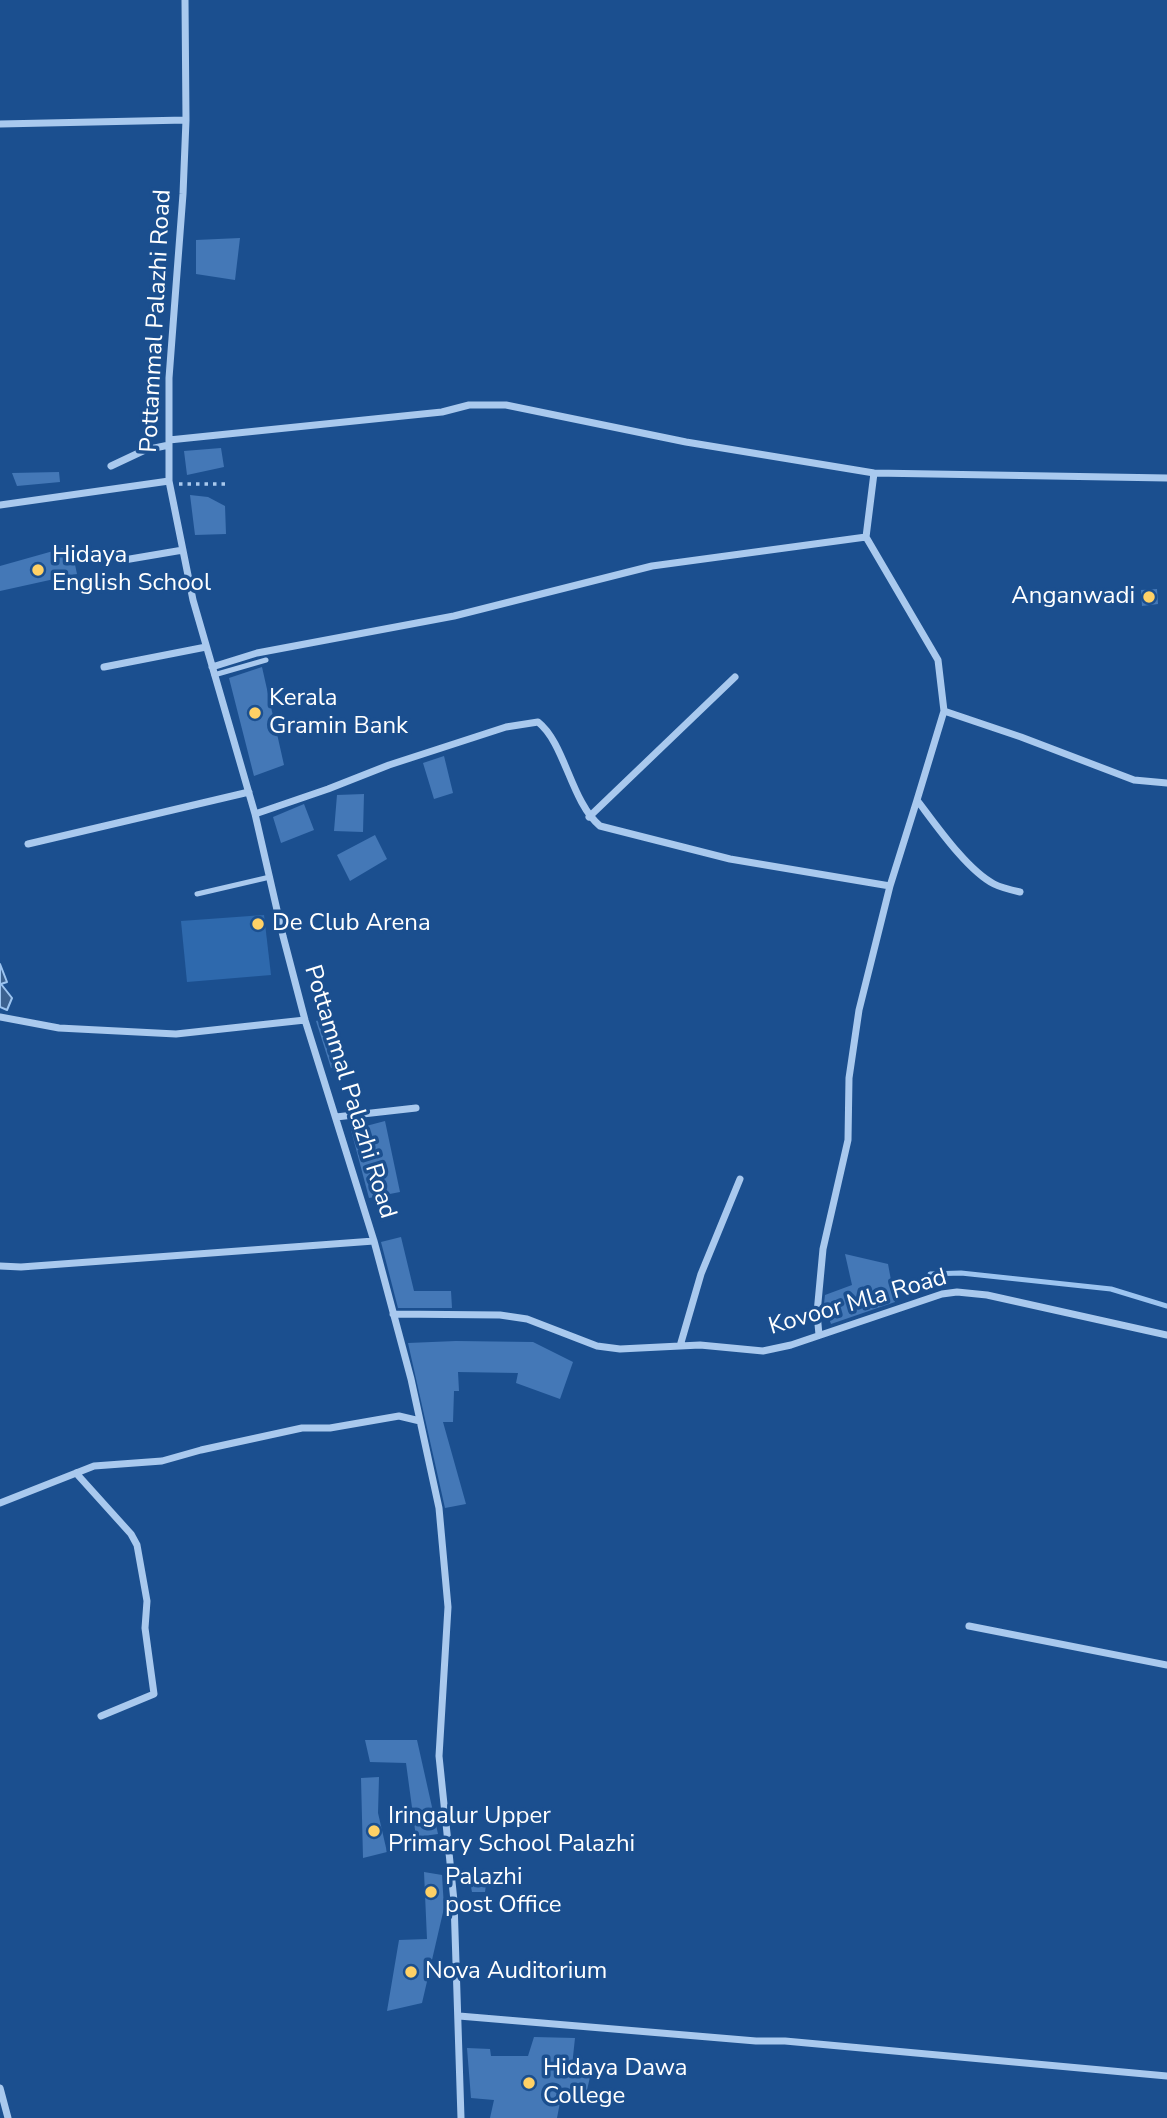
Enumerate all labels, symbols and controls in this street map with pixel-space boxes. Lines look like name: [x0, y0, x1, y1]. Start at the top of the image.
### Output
street label: Pottammal Palazhi Road: [136, 189, 178, 453]
place label: Hidaya English School: [52, 542, 211, 598]
marker: Hidaya English School: [30, 562, 46, 578]
place label: Anganwadi: [1011, 583, 1135, 611]
marker: Anganwadi: [1141, 589, 1157, 605]
place label: Kerala Gramin Bank: [269, 685, 408, 741]
marker: Kerala Gramin Bank: [247, 705, 263, 721]
place label: De Club Arena: [272, 910, 431, 938]
marker: De Club Arena: [250, 916, 266, 932]
street label: Pottammal Palazhi Road: [297, 962, 401, 1222]
street label: Kovoor Mla Road: [766, 1264, 950, 1342]
place label: Iringalur Upper Primary School Palazhi: [388, 1803, 635, 1859]
marker: Iringalur Upper Primary School Palazhi: [366, 1823, 382, 1839]
place label: Palazhi post Office: [445, 1864, 561, 1920]
marker: Palazhi post Office: [423, 1884, 439, 1900]
place label: Nova Auditorium: [425, 1958, 607, 1986]
marker: Nova Auditorium: [403, 1964, 419, 1980]
place label: Hidaya Dawa College: [543, 2055, 687, 2111]
marker: Hidaya Dawa College: [521, 2075, 537, 2091]

